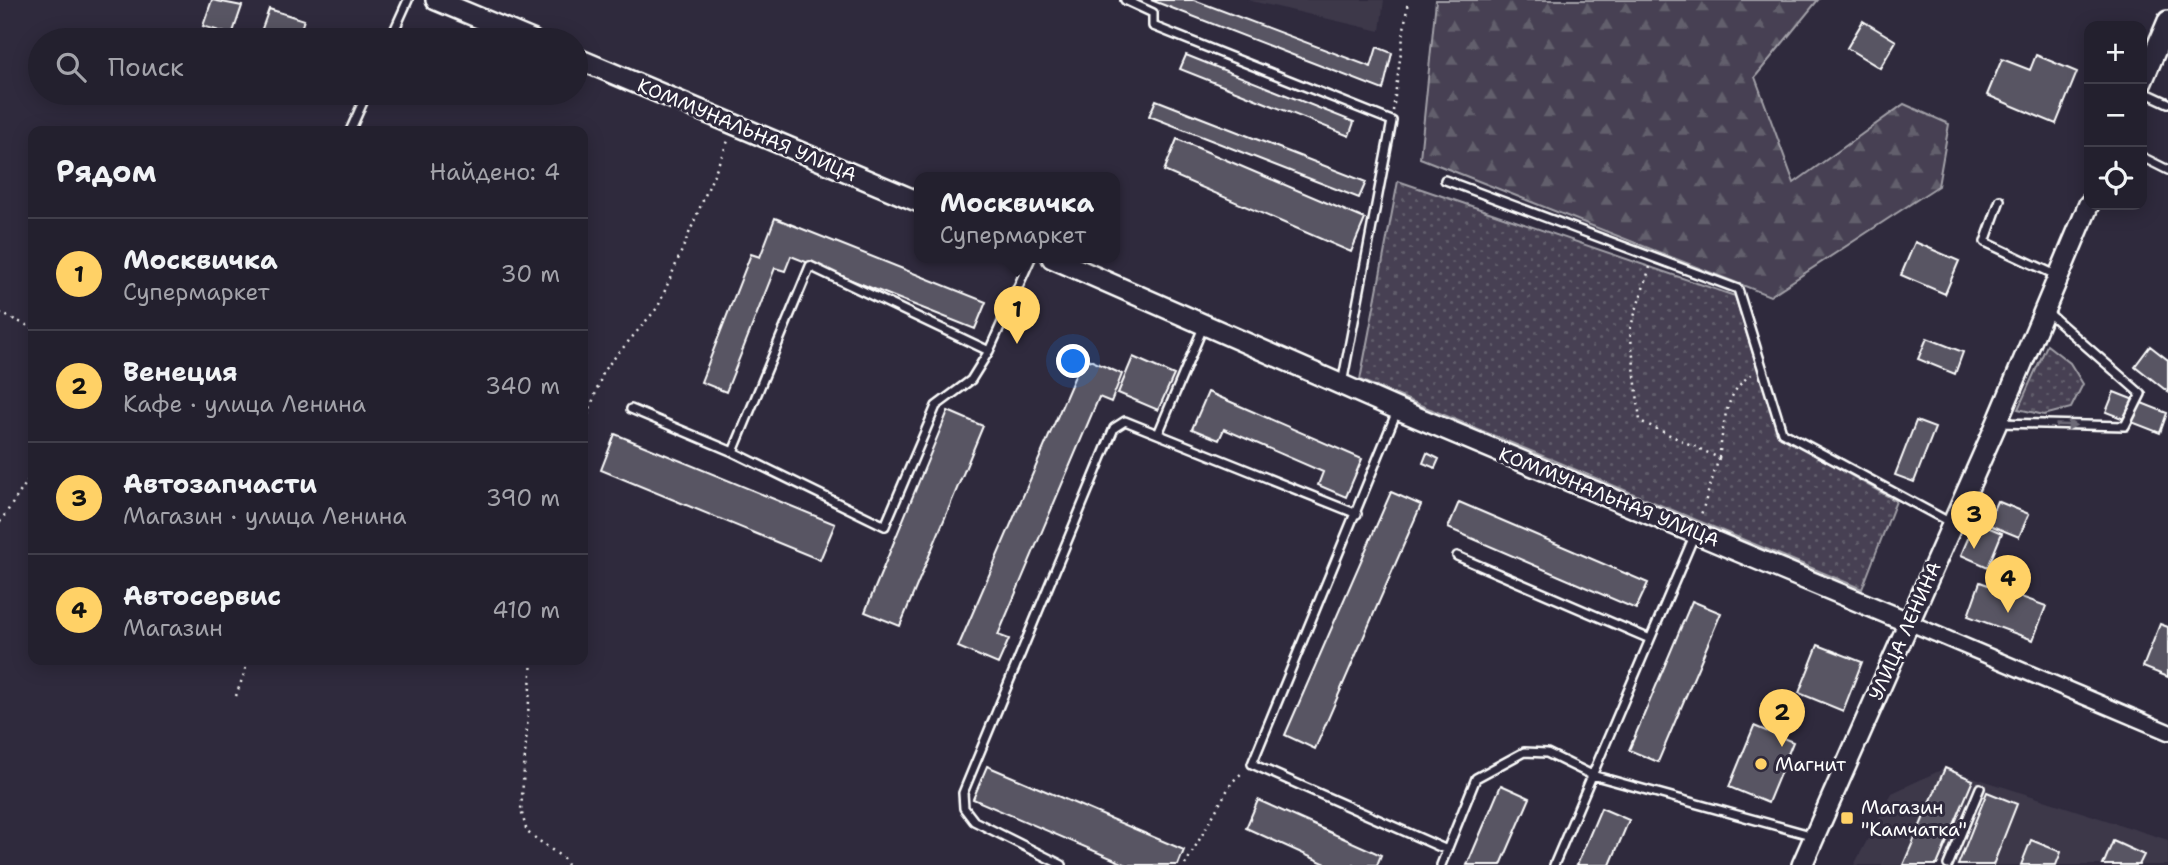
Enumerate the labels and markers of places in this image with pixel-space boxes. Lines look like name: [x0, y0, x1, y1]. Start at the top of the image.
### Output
pin: 1: [994, 286, 1040, 344]
pin: 3: [1951, 491, 1997, 549]
pin: 4: [1985, 555, 2031, 613]
pin: 2: [1759, 689, 1805, 747]
place label: Магнит: [1775, 752, 1846, 777]
marker: Магнит: [1753, 756, 1769, 772]
place label: Магазин "Камчатка": [1861, 795, 1967, 842]
marker: Магазин "Камчатка": [1839, 810, 1855, 826]

